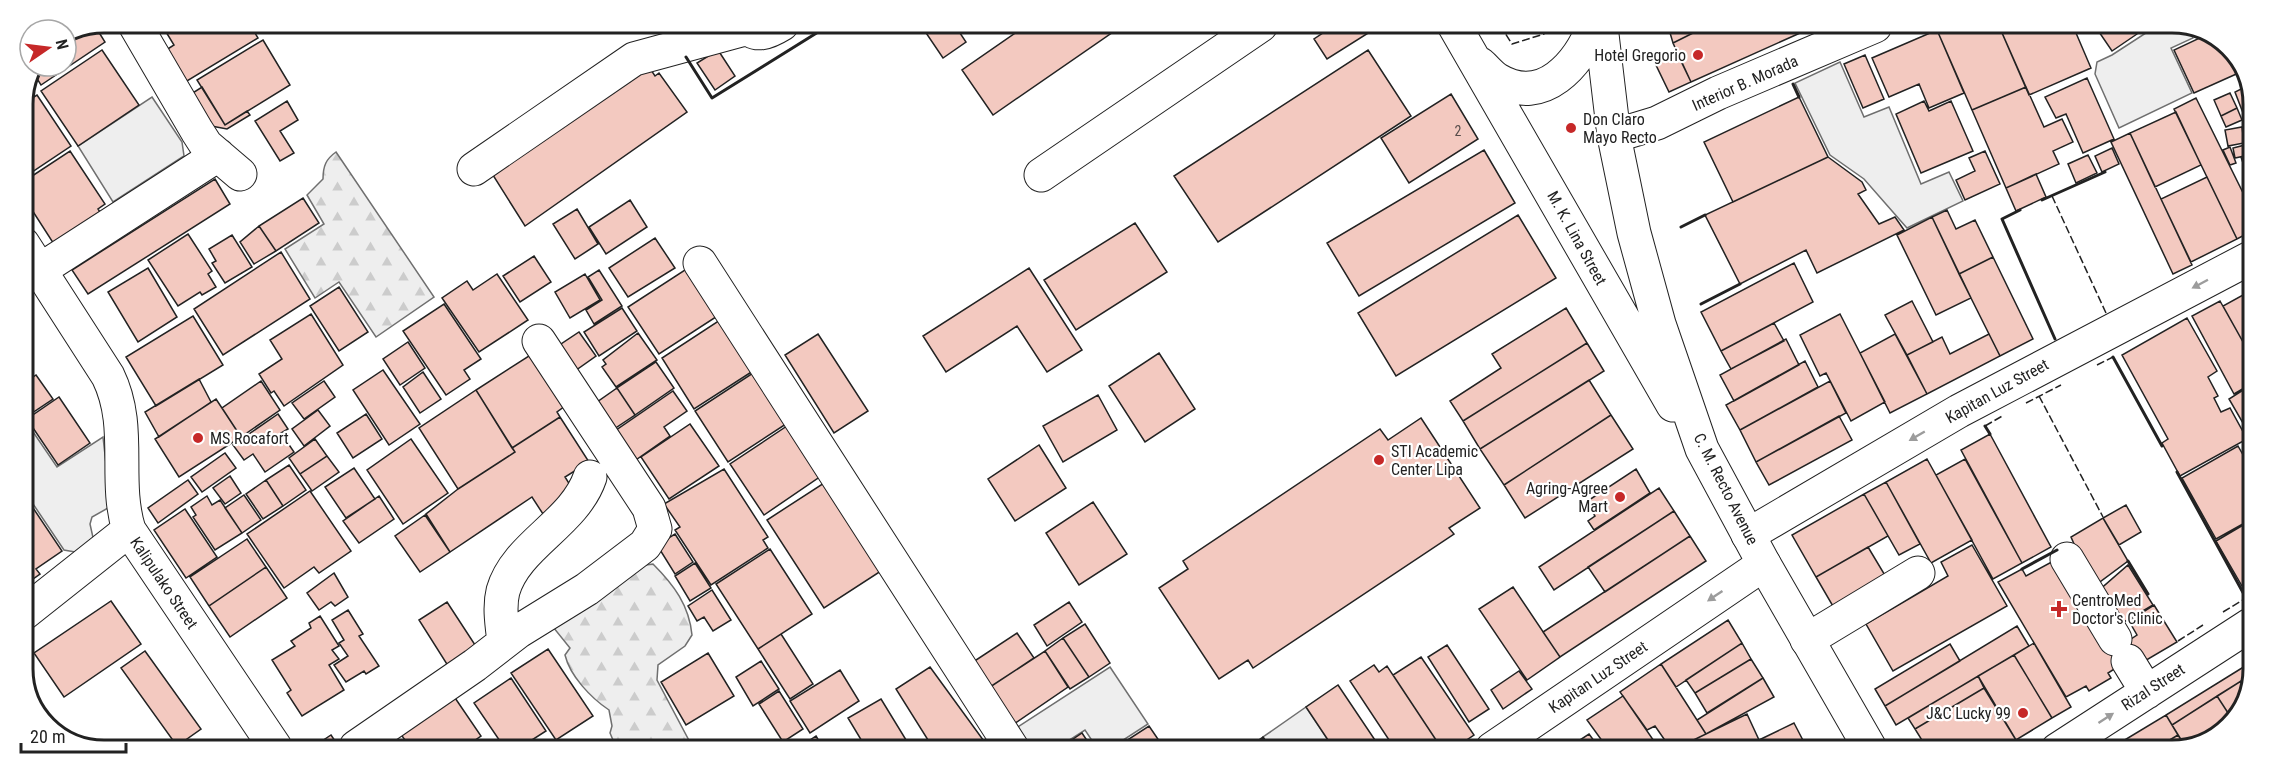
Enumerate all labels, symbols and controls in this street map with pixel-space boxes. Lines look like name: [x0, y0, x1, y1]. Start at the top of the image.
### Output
north arrow: [18, 18, 78, 78]
text: N: [52, 37, 72, 52]
place label: Hotel Gregorio: [1594, 46, 1686, 65]
marker: Hotel Gregorio: [1691, 48, 1705, 62]
street label: Interior B. Morada: [1689, 51, 1801, 115]
place label: Don Claro Mayo Recto: [1583, 110, 1657, 147]
marker: Don Claro Mayo Recto: [1564, 121, 1578, 135]
house number: 2: [1455, 123, 1462, 139]
street label: M. K. Lina Street: [1543, 188, 1611, 289]
one-way arrow: [2192, 279, 2209, 289]
street label: Kapitan Luz Street: [1942, 355, 2052, 427]
place label: MS Rocafort: [210, 429, 289, 448]
street label: C. M. Recto Avenue: [1690, 430, 1762, 548]
one-way arrow: [1909, 430, 1926, 440]
marker: MS Rocafort: [191, 431, 205, 445]
place label: STI Academic Center Lipa: [1391, 442, 1478, 479]
marker: STI Academic Center Lipa: [1372, 453, 1386, 467]
place label: Agring-Agree Mart: [1526, 479, 1608, 516]
marker: Agring-Agree Mart: [1613, 490, 1627, 504]
street label: Kalipulako Street: [126, 533, 202, 633]
one-way arrow: [1707, 591, 1724, 602]
place label: CentroMed Doctor's Clinic: [2072, 591, 2163, 628]
marker: CentroMed Doctor's Clinic: [2050, 600, 2068, 618]
street label: Kapitan Luz Street: [1545, 637, 1651, 717]
street label: Rizal Street: [2118, 659, 2188, 714]
place label: J&C Lucky 99: [1926, 704, 2011, 723]
marker: J&C Lucky 99: [2016, 706, 2030, 720]
one-way arrow: [2098, 713, 2114, 724]
scale bar: [21, 716, 126, 754]
text: 20 m: [30, 726, 65, 747]

